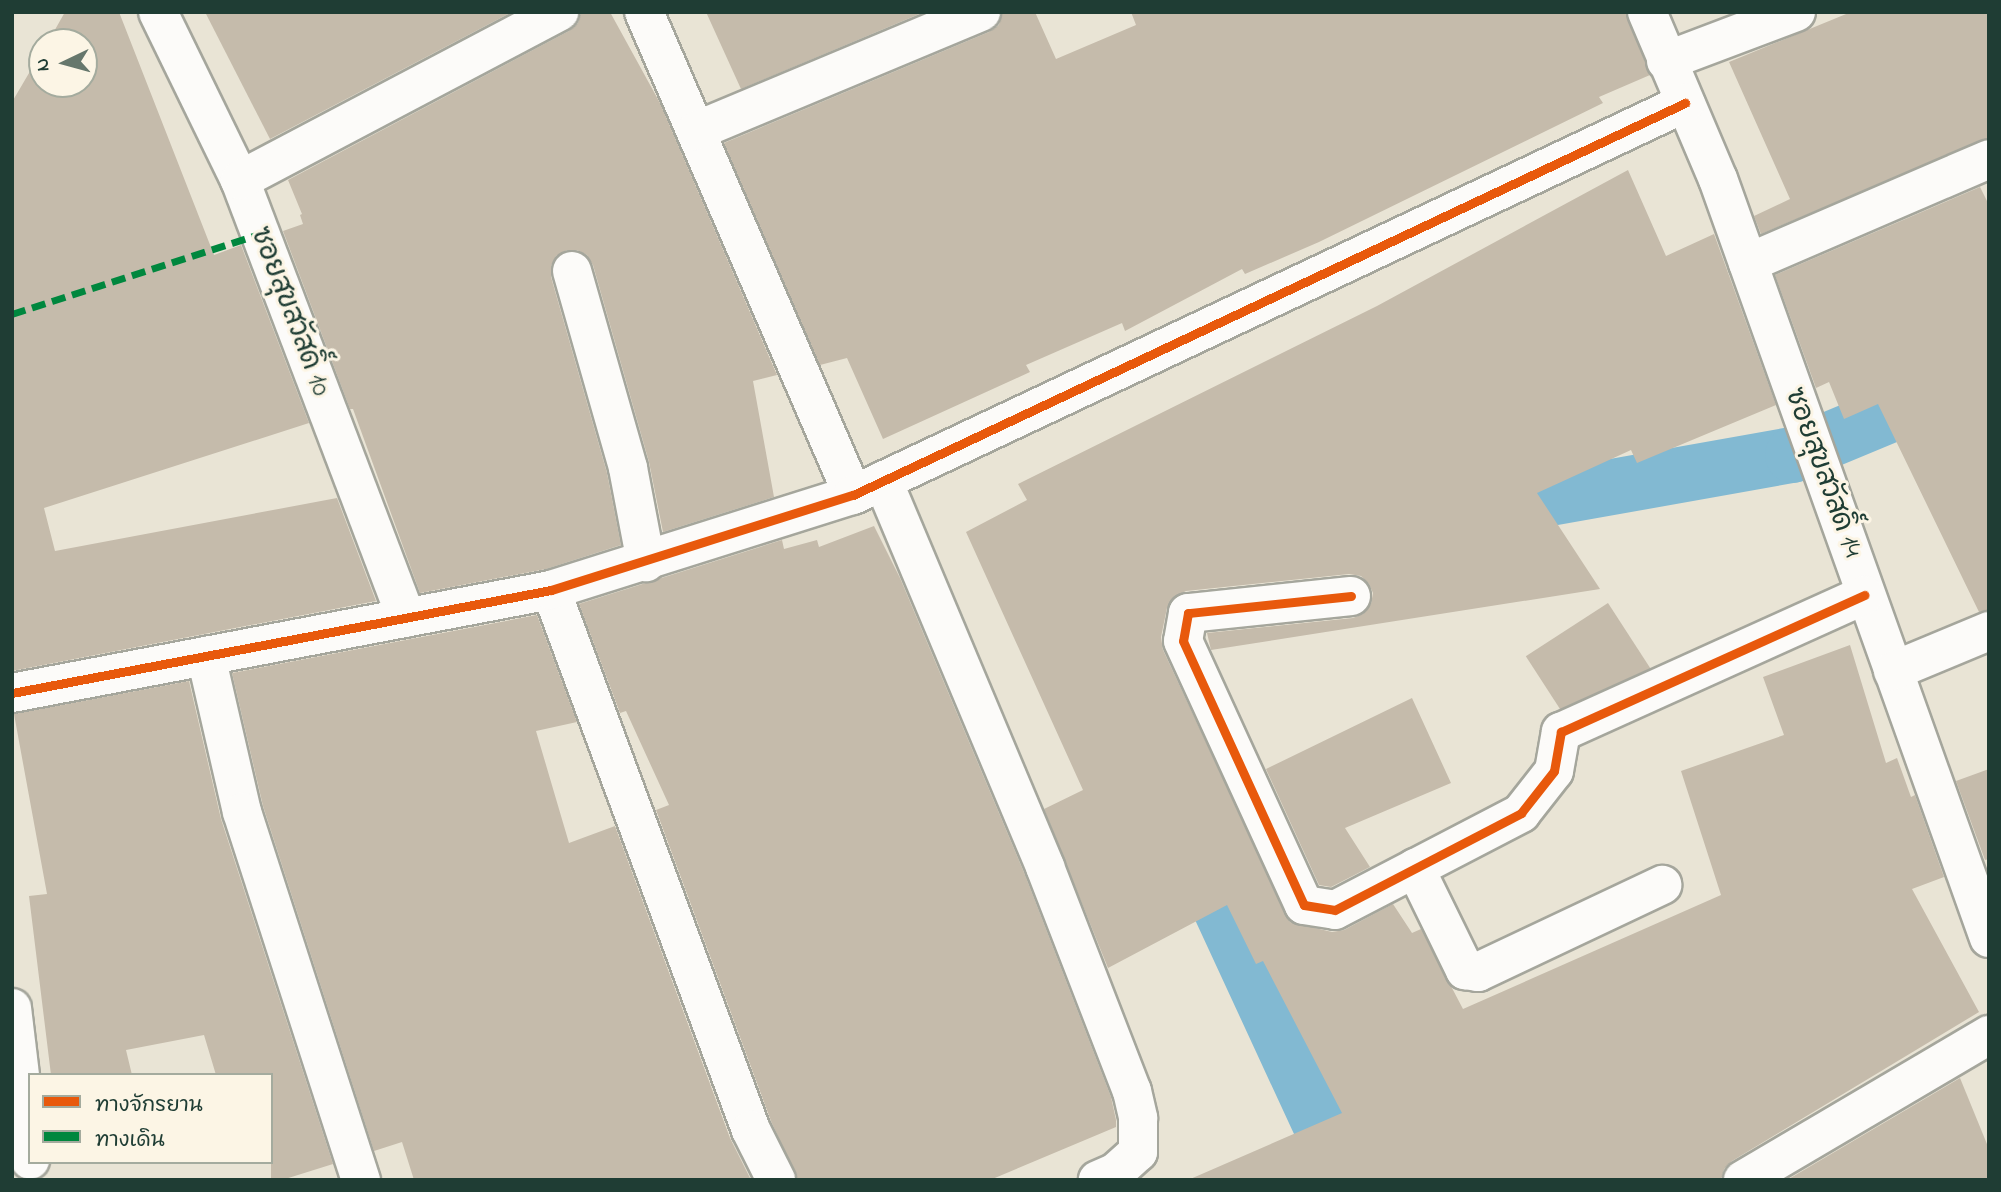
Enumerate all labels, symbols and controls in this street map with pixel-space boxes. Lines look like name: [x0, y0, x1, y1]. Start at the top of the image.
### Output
north arrow: [28, 28, 98, 98]
text: N: [30, 57, 58, 72]
street label: ซอยสุขสวัสดิ์ 10: [241, 223, 337, 401]
street label: ซอยสุขสวัสดิ์ 14: [1776, 384, 1868, 562]
legend: [28, 1073, 273, 1164]
text: ทางจักรยาน: [95, 1091, 203, 1121]
text: ทางเดิน: [95, 1126, 165, 1156]

